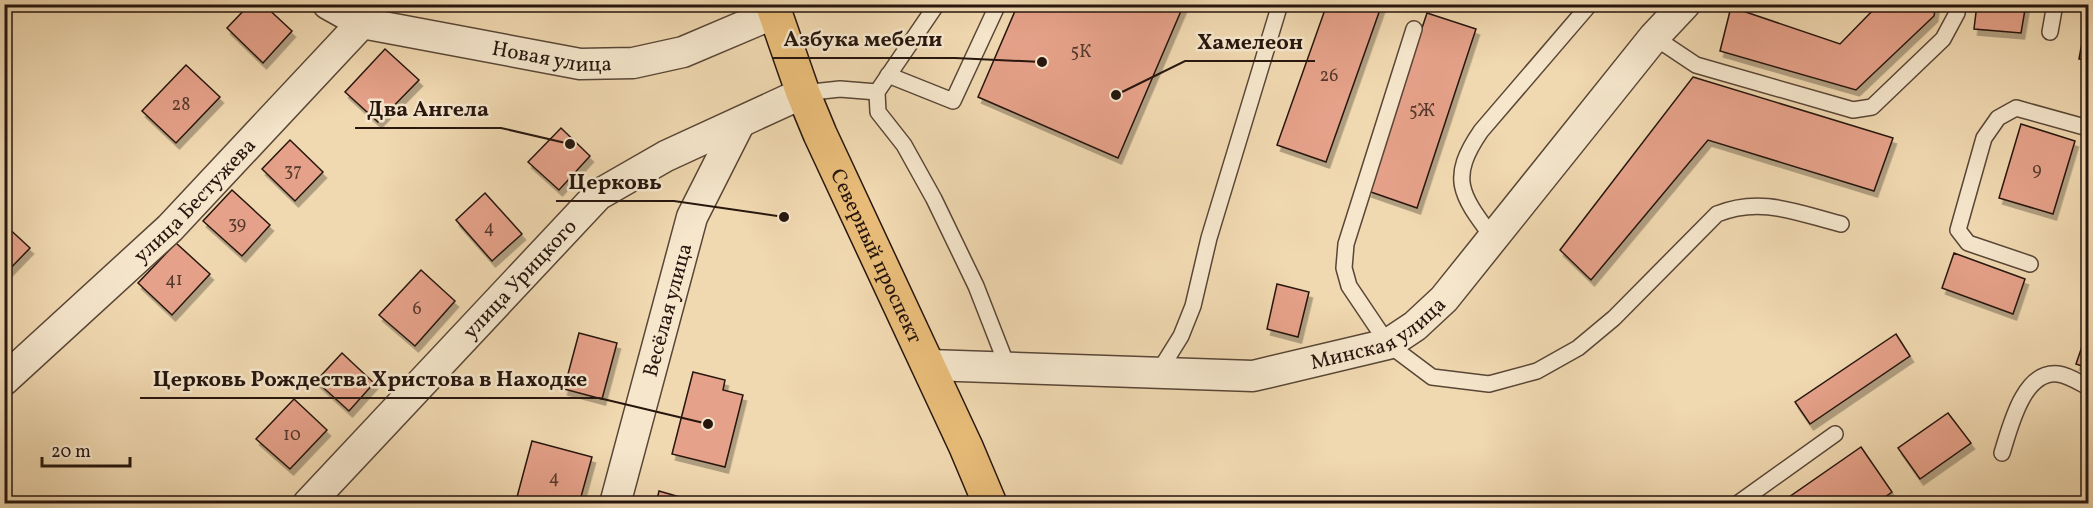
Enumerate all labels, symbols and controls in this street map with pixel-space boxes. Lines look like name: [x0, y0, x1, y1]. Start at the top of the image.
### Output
callout: Азбука мебели: [772, 18, 955, 58]
callout: Хамелеон: [1185, 21, 1315, 61]
text: Азбука мебели: [784, 25, 942, 56]
text: Хамелеон: [1197, 28, 1303, 59]
street label: Новая улица: [489, 35, 612, 80]
house number: 5К: [1071, 40, 1091, 65]
house number: 26: [1320, 64, 1338, 89]
callout: Два Ангела: [355, 88, 501, 128]
house number: 28: [172, 93, 190, 118]
text: Два Ангела: [367, 95, 489, 126]
house number: 5Ж: [1409, 99, 1436, 124]
street label: улица Бестужева: [128, 132, 263, 270]
house number: 9: [2032, 158, 2042, 183]
house number: 37: [284, 159, 302, 184]
callout: Церковь: [556, 161, 674, 201]
street label: Северный проспект: [822, 164, 929, 349]
text: Церковь: [568, 168, 662, 199]
house number: 39: [228, 212, 246, 237]
street label: улица Урицкого: [457, 213, 584, 346]
house number: 4: [484, 216, 494, 241]
street label: Весёлая улица: [637, 240, 700, 380]
house number: 41: [165, 268, 183, 293]
street label: Минская улица: [1308, 291, 1453, 378]
house number: 6: [412, 297, 422, 322]
callout: Церковь Рождества Христова в Находке: [140, 358, 599, 398]
text: Церковь Рождества Христова в Находке: [153, 365, 587, 396]
house number: 10: [283, 423, 301, 448]
scale bar: [42, 430, 130, 468]
text: 20 m: [51, 440, 91, 465]
house number: 4: [549, 466, 559, 491]

